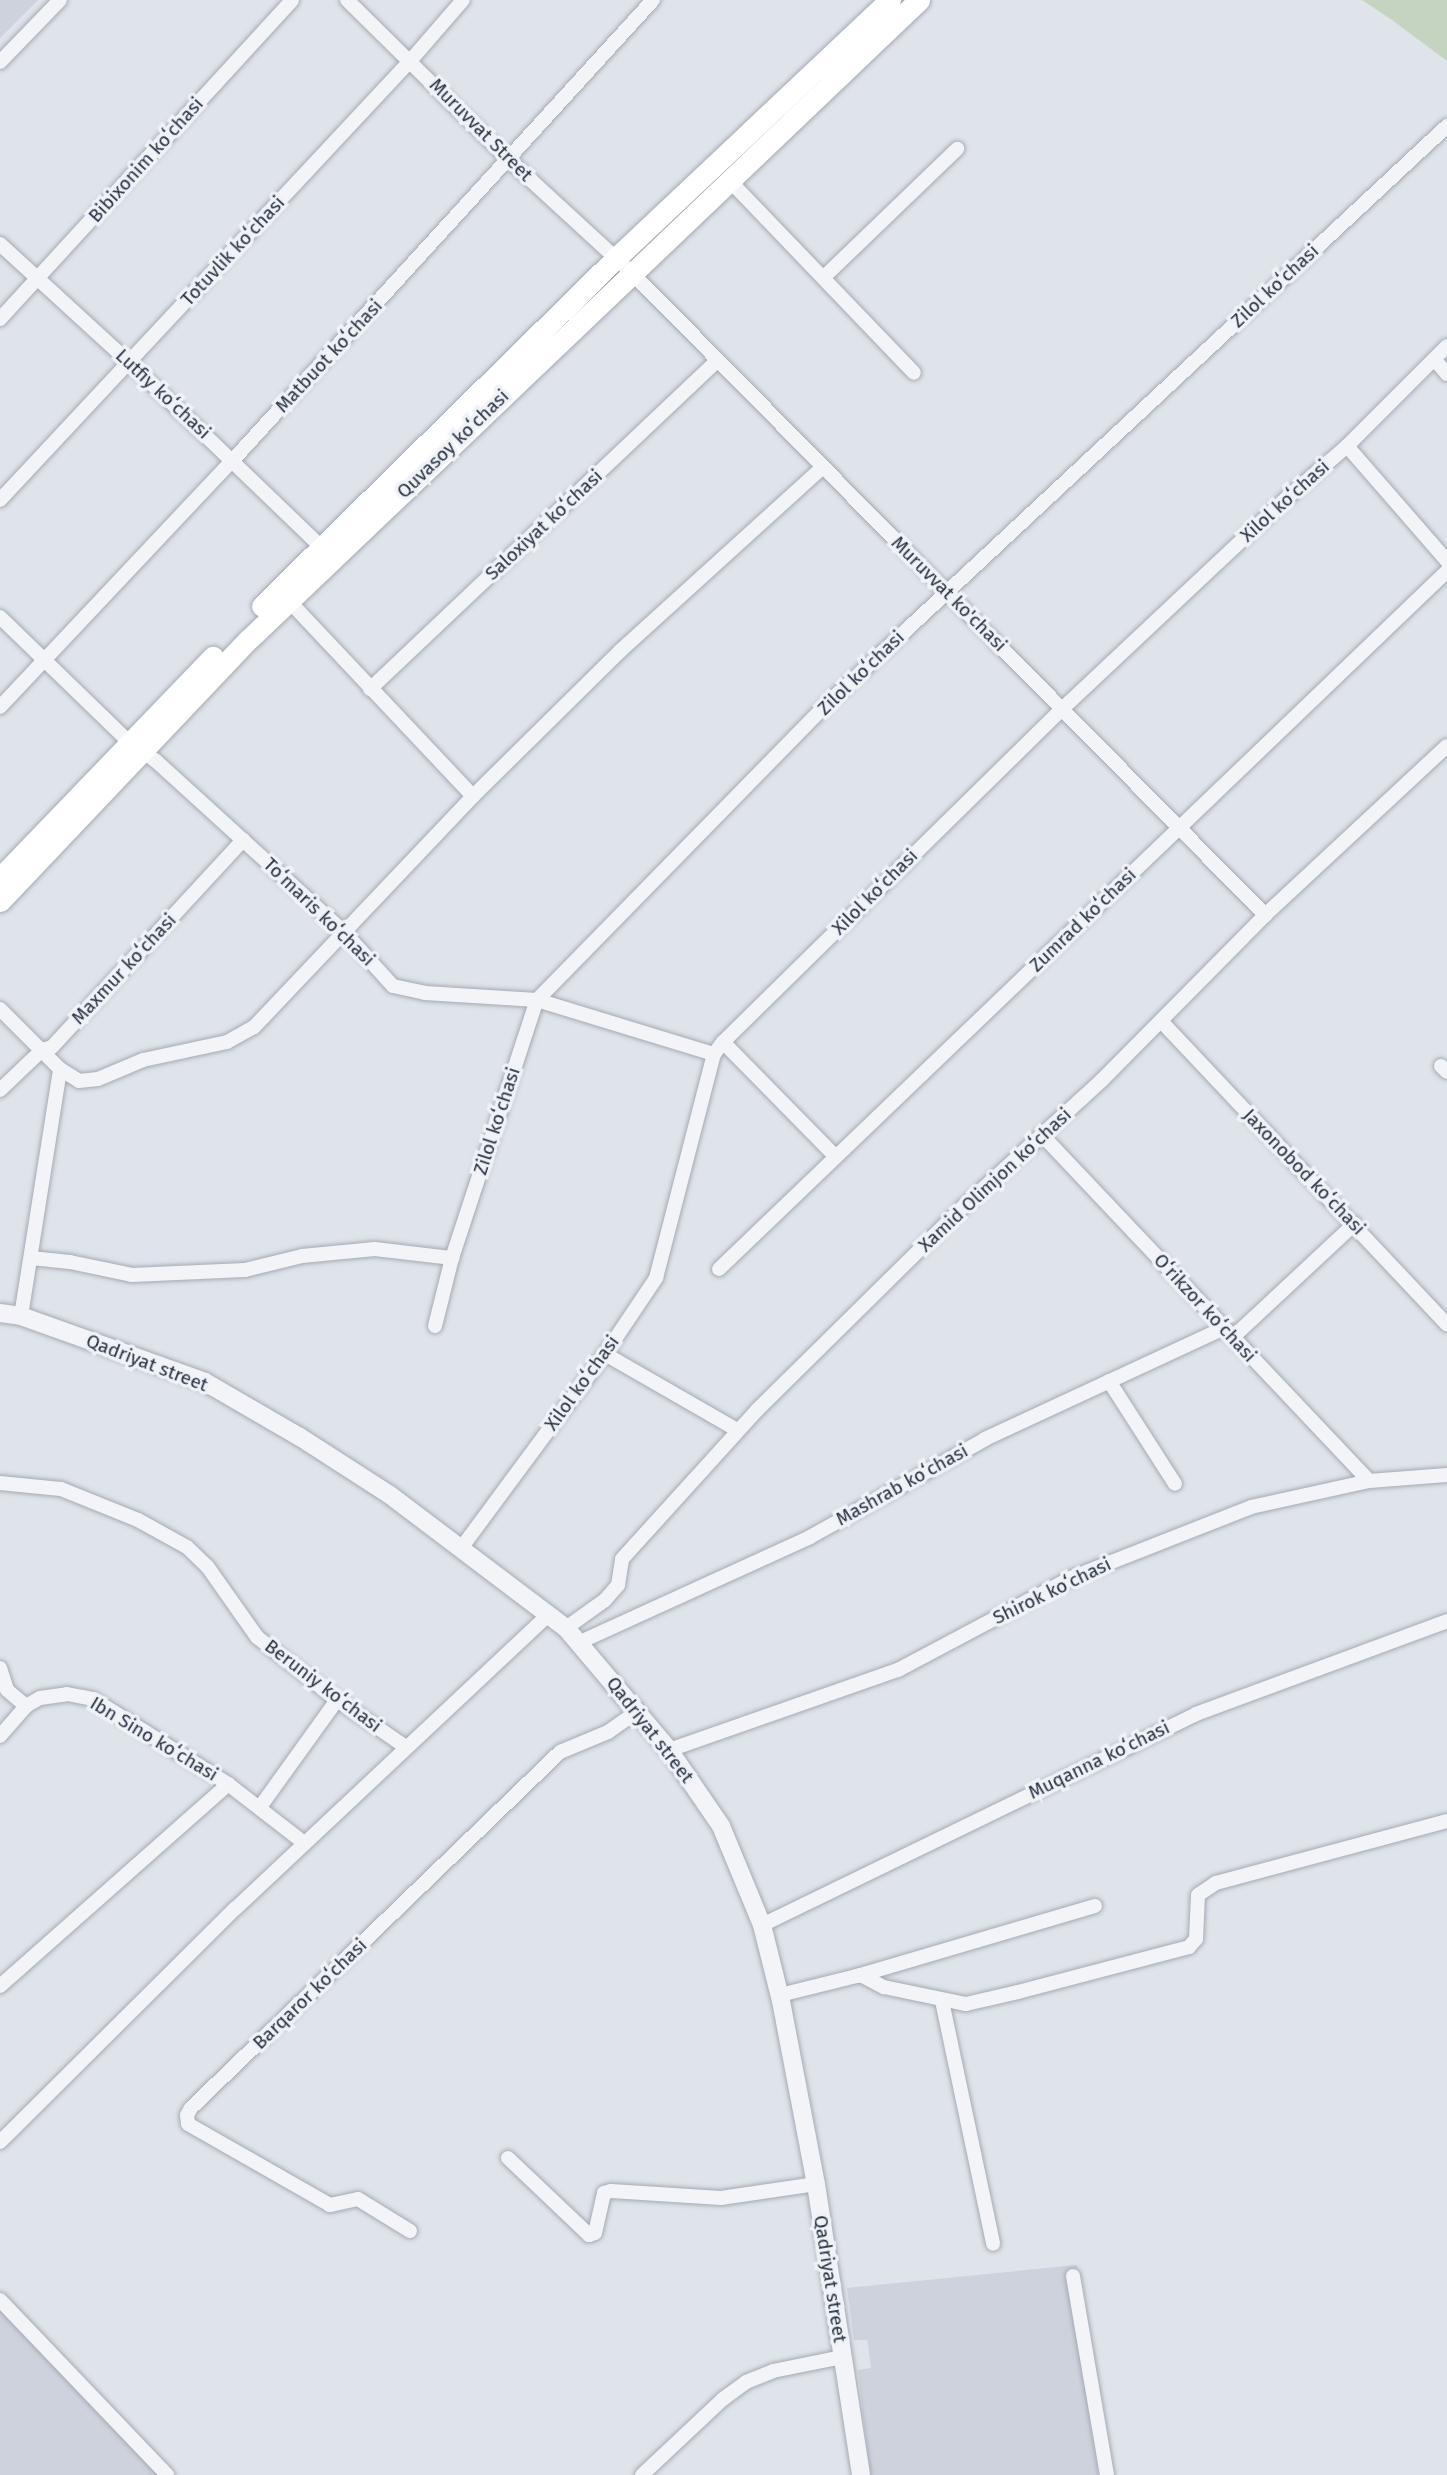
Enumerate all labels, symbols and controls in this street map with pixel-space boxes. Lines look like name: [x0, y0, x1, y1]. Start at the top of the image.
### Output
street label: Muruvvat Street: [425, 74, 537, 186]
street label: Bibixonim koʻchasi: [84, 93, 208, 227]
street label: Totuvlik koʻchasi: [176, 191, 290, 311]
street label: Zilol koʻchasi: [1226, 240, 1324, 332]
street label: Matbuot koʻchasi: [271, 295, 387, 417]
street label: Lutfiy koʻchasi: [111, 344, 215, 444]
street label: Quvasoy koʻchasi: [392, 385, 514, 503]
street label: Xilol koʻchasi: [1236, 455, 1334, 547]
street label: Saloxiyat koʻchasi: [481, 465, 607, 585]
street label: Muruvvat ko'chasi: [887, 532, 1011, 656]
street label: Zilol koʻchasi: [813, 626, 909, 720]
street label: Xilol koʻchasi: [827, 844, 923, 940]
street label: Toʻmaris koʻchasi: [259, 853, 379, 971]
street label: Zumrad koʻchasi: [1025, 863, 1141, 977]
street label: Maxmur koʻchasi: [67, 909, 181, 1029]
street label: Zilol koʻchasi: [469, 1064, 525, 1178]
street label: Xamid Olimjon koʻchasi: [914, 1103, 1076, 1257]
street label: Jaxonobod koʻchasi: [1238, 1104, 1370, 1240]
street label: Oʻrikzor koʻchasi: [1149, 1249, 1261, 1367]
street label: Qadriyat street: [83, 1329, 211, 1397]
street label: Xilol koʻchasi: [540, 1331, 624, 1435]
street label: Mashrab koʻchasi: [832, 1439, 972, 1531]
street label: Shirok koʻchasi: [989, 1553, 1115, 1629]
street label: Beruniy koʻchasi: [260, 1635, 386, 1737]
street label: Qadriyat street: [601, 1672, 699, 1788]
street label: Ibn Sino koʻchasi: [86, 1692, 222, 1786]
street label: Muqanna koʻchasi: [1025, 1716, 1173, 1804]
street label: Barqaror koʻchasi: [248, 1934, 372, 2054]
street label: Qadriyat street: [809, 2214, 851, 2344]

